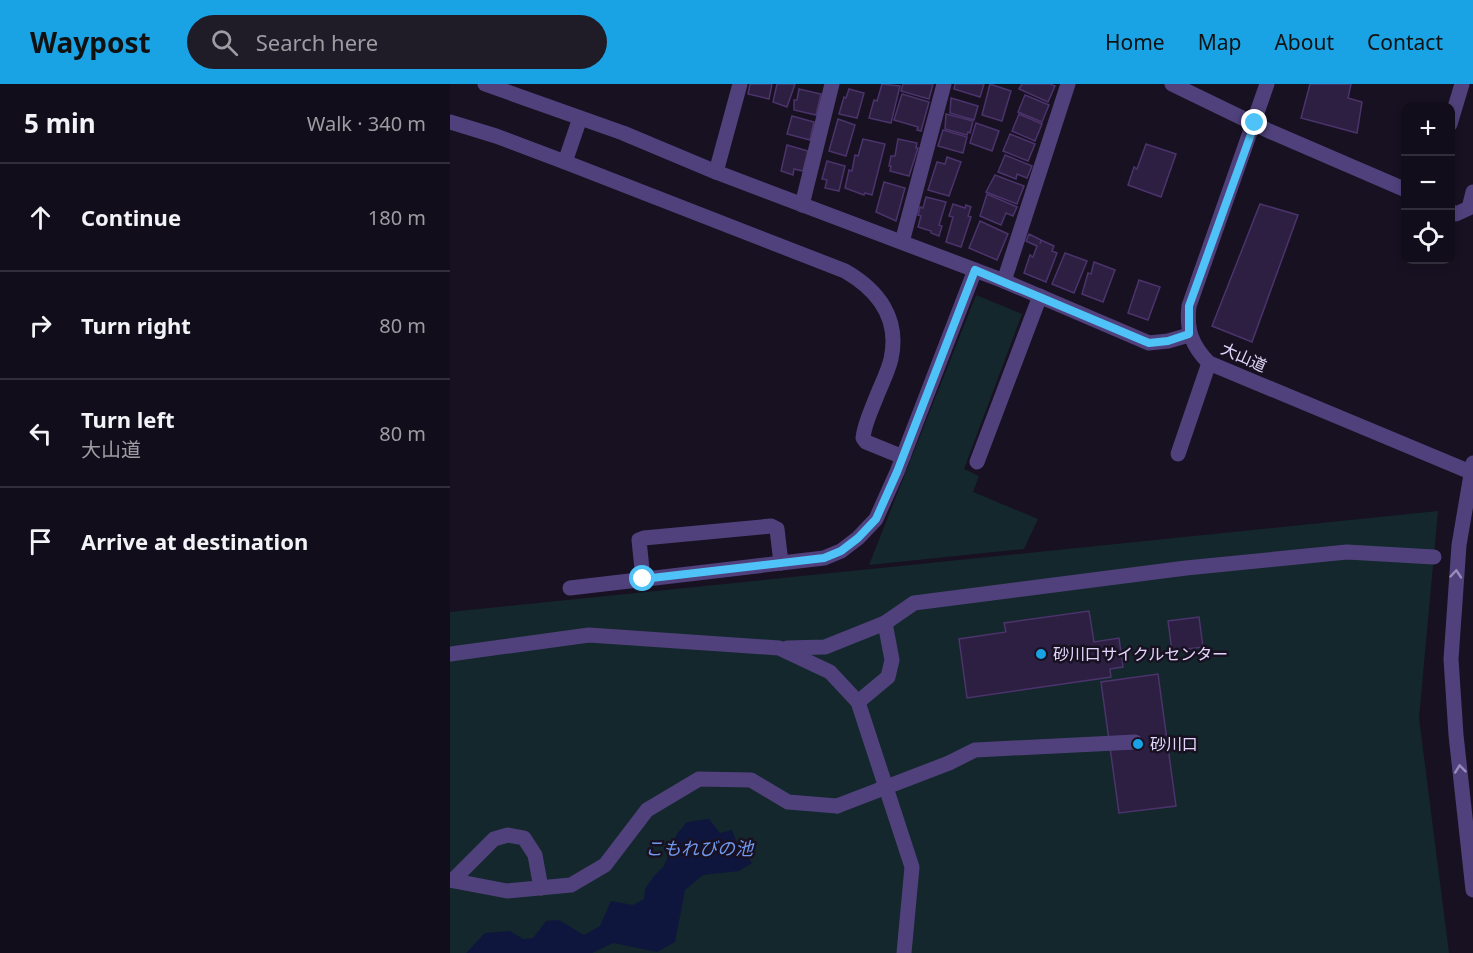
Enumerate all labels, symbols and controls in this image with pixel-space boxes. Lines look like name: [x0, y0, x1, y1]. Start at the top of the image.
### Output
search box: [187, 15, 607, 69]
text: Waypost: [30, 23, 151, 61]
icon: search: [208, 26, 241, 59]
text: Search here: [256, 27, 378, 57]
text: Home: [1105, 28, 1165, 56]
text: Map: [1198, 28, 1241, 56]
text: About: [1274, 28, 1334, 56]
text: Contact: [1367, 28, 1443, 56]
map controls: [1401, 102, 1455, 264]
button: +: [1401, 102, 1455, 156]
text: 5 min: [24, 105, 96, 141]
route end: [1241, 109, 1267, 135]
text: Walk · 340 m: [307, 110, 426, 137]
button: −: [1401, 156, 1455, 210]
icon: ahead: [24, 201, 57, 234]
text: Continue: [81, 202, 181, 232]
text: 180 m: [368, 204, 426, 231]
button: locate: [1401, 210, 1455, 264]
icon: right: [24, 309, 57, 342]
text: Turn right: [81, 310, 191, 340]
text: 80 m: [379, 312, 426, 339]
street label: 大山道: [1218, 337, 1270, 377]
text: Turn left: [81, 404, 175, 434]
icon: left: [24, 417, 57, 450]
text: 80 m: [379, 420, 426, 447]
text: 大山道: [81, 436, 141, 463]
icon: arrive: [24, 525, 57, 558]
text: Arrive at destination: [81, 526, 308, 556]
route start: [629, 565, 655, 591]
one-way arrow: [1449, 570, 1462, 579]
place label: 砂川口サイクルセンター: [1053, 643, 1228, 665]
marker: 砂川口サイクルセンター: [1034, 647, 1048, 661]
place label: 砂川口: [1150, 733, 1198, 755]
marker: 砂川口: [1131, 737, 1145, 751]
one-way arrow: [1454, 764, 1466, 773]
water label: こもれびの池: [645, 836, 755, 860]

